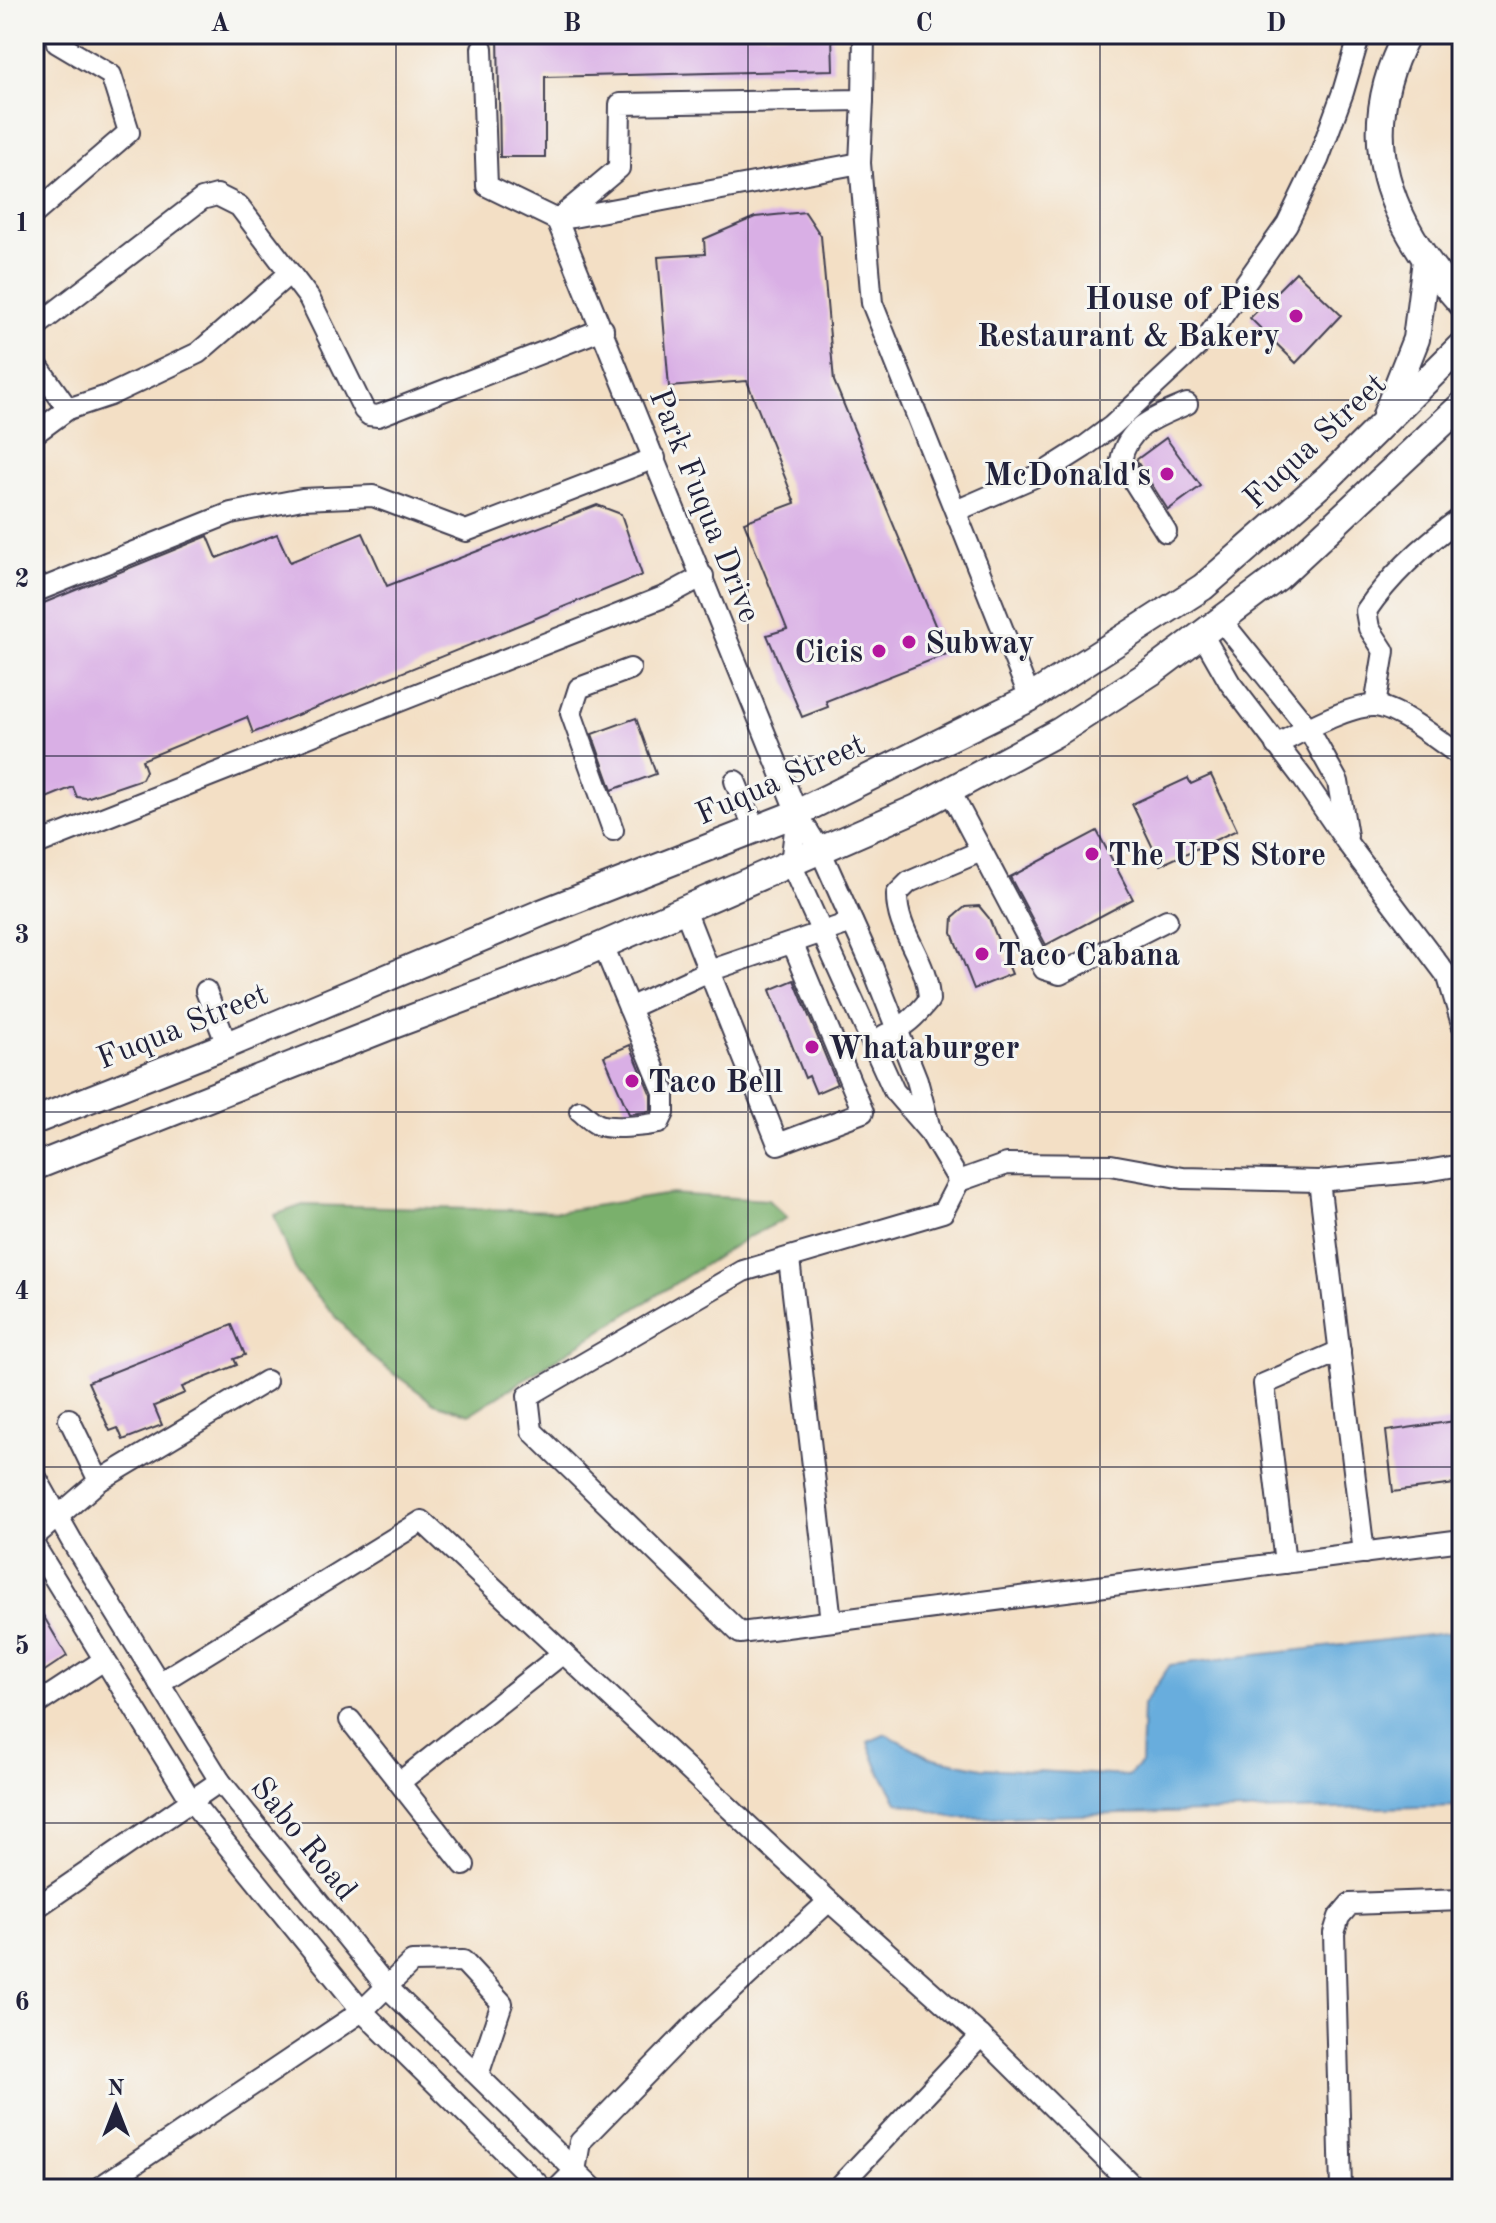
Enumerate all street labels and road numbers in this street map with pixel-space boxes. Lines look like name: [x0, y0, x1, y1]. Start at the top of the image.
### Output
street label: Fuqua Street: [1239, 369, 1393, 516]
street label: Park Fuqua Drive: [642, 385, 765, 627]
street label: Fuqua Street: [692, 729, 871, 832]
street label: Fuqua Street: [93, 979, 273, 1077]
street label: Sabo Road: [244, 1772, 362, 1908]

